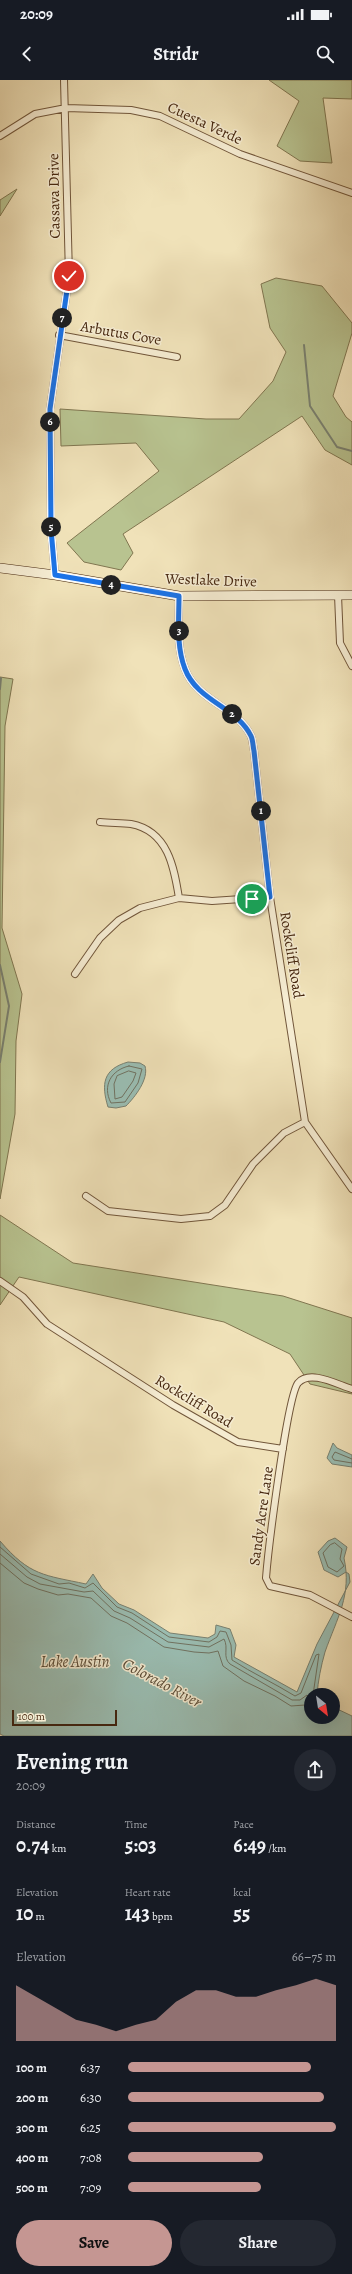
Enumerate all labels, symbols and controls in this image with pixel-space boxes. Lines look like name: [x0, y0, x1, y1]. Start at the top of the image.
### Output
text: 20:09: [20, 4, 53, 24]
text: Stridr: [153, 42, 199, 66]
icon: back: [16, 43, 38, 65]
icon: search: [314, 43, 336, 65]
street label: Cuesta Verde: [164, 97, 246, 149]
street label: Cassava Drive: [43, 153, 65, 239]
pin: [52, 259, 86, 293]
icon: check: [58, 265, 80, 287]
pin: 7: [52, 308, 72, 328]
text: 7: [60, 310, 64, 325]
street label: Arbutus Cove: [78, 316, 163, 350]
pin: 6: [40, 412, 60, 432]
text: 6: [47, 414, 53, 429]
pin: 5: [41, 517, 61, 537]
text: 5: [49, 519, 53, 534]
street label: Westlake Drive: [164, 568, 257, 592]
pin: 4: [101, 575, 121, 595]
text: 4: [108, 577, 114, 592]
pin: 3: [169, 621, 189, 641]
text: 3: [177, 623, 181, 638]
pin: 2: [222, 704, 242, 724]
text: 2: [229, 706, 235, 721]
pin: 1: [251, 801, 271, 821]
text: 1: [259, 803, 263, 818]
pin: [235, 882, 269, 916]
icon: arrive: [241, 888, 263, 910]
street label: Rockcliff Road: [275, 910, 309, 1001]
street label: Rockcliff Road: [151, 1370, 238, 1433]
street label: Sandy Acre Lane: [244, 1465, 278, 1567]
water label: Lake Austin: [41, 1651, 110, 1673]
water label: Colorado River: [118, 1653, 206, 1713]
north arrow: [304, 1688, 340, 1724]
map controls: [304, 1688, 340, 1724]
scale bar: [12, 1708, 117, 1727]
text: 100 m: [18, 1709, 45, 1724]
text: Evening run: [16, 1747, 128, 1777]
button: share: [294, 1749, 336, 1791]
text: 20:09: [16, 1777, 45, 1794]
text: Distance: [16, 1817, 55, 1832]
text: Time: [125, 1817, 148, 1832]
text: Pace: [233, 1817, 254, 1832]
text: 0.74: [16, 1832, 50, 1859]
text: 5:03: [125, 1832, 157, 1859]
text: 6:49: [233, 1832, 266, 1859]
text: km: [50, 1841, 66, 1856]
text: /km: [266, 1841, 287, 1856]
text: Elevation: [16, 1885, 58, 1900]
text: Heart rate: [125, 1885, 171, 1900]
text: kcal: [233, 1885, 251, 1900]
text: 10: [16, 1900, 33, 1927]
text: 143: [125, 1900, 150, 1927]
text: 55: [233, 1900, 250, 1927]
text: m: [33, 1909, 45, 1924]
text: bpm: [150, 1909, 173, 1924]
text: Elevation: [16, 1948, 66, 1965]
text: 66–75 m: [292, 1948, 336, 1965]
text: 100 m: [16, 2059, 47, 2076]
text: 6:37: [80, 2059, 100, 2076]
text: 200 m: [16, 2089, 49, 2106]
text: 6:30: [80, 2089, 101, 2106]
text: 300 m: [16, 2119, 48, 2136]
text: 6:25: [80, 2119, 101, 2136]
text: 400 m: [16, 2149, 48, 2166]
text: 7:08: [80, 2149, 102, 2166]
text: 500 m: [16, 2179, 48, 2196]
text: 7:09: [80, 2179, 101, 2196]
button: Save: [16, 2220, 172, 2266]
button: Share: [180, 2220, 336, 2266]

